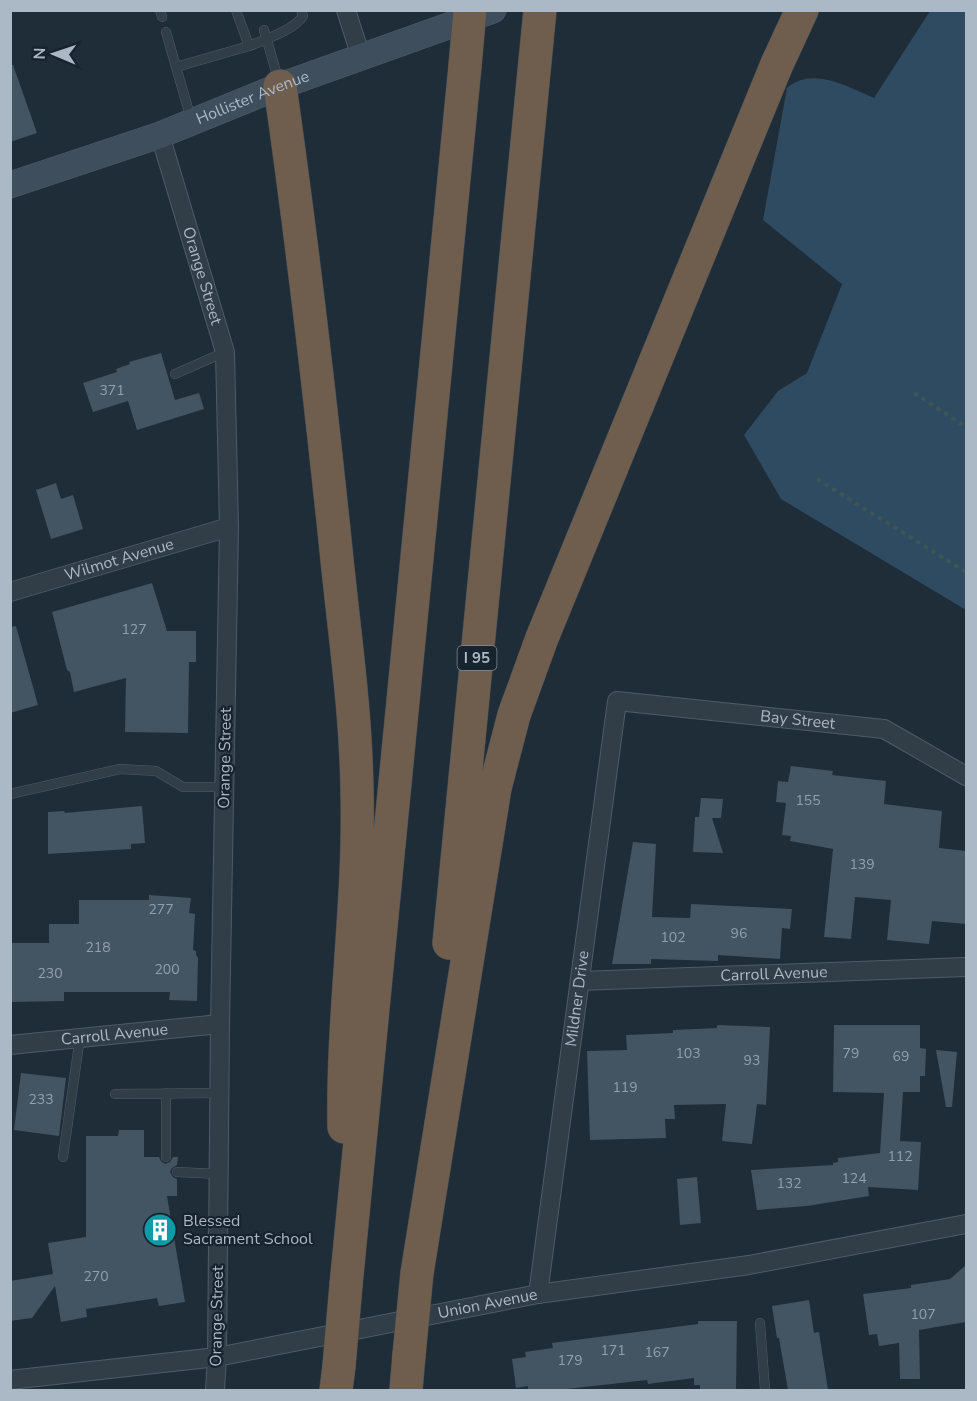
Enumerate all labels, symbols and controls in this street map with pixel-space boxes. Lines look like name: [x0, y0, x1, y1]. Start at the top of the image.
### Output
north arrow: [24, 24, 84, 84]
text: N: [29, 47, 51, 60]
street label: Hollister Avenue: [193, 65, 312, 130]
street label: Orange Street: [177, 224, 227, 328]
house number: 371: [99, 381, 125, 400]
street label: Wilmot Avenue: [62, 533, 177, 586]
house number: 127: [121, 620, 147, 639]
road number: I 95: [458, 646, 496, 670]
street label: Bay Street: [759, 705, 837, 735]
street label: Orange Street: [213, 707, 237, 809]
house number: 155: [795, 791, 821, 810]
house number: 139: [849, 855, 875, 874]
house number: 277: [148, 900, 174, 919]
house number: 96: [731, 924, 747, 943]
house number: 102: [660, 928, 686, 947]
house number: 218: [85, 938, 111, 957]
street label: Mildner Drive: [560, 949, 595, 1048]
house number: 200: [154, 960, 180, 979]
street label: Carroll Avenue: [720, 961, 828, 987]
house number: 230: [37, 964, 63, 983]
street label: Carroll Avenue: [60, 1018, 169, 1051]
house number: 103: [675, 1044, 701, 1063]
house number: 79: [843, 1044, 859, 1063]
house number: 69: [893, 1047, 909, 1066]
house number: 93: [744, 1051, 760, 1070]
house number: 119: [612, 1078, 638, 1097]
house number: 233: [28, 1090, 54, 1109]
house number: 112: [887, 1147, 913, 1166]
house number: 124: [841, 1169, 867, 1188]
house number: 132: [776, 1174, 802, 1193]
place label: Blessed Sacrament School: [183, 1210, 313, 1250]
building icon: Blessed Sacrament School: [142, 1212, 178, 1248]
street label: Orange Street: [205, 1265, 229, 1367]
house number: 270: [83, 1267, 109, 1286]
street label: Union Avenue: [436, 1283, 539, 1324]
house number: 107: [910, 1305, 936, 1324]
house number: 171: [600, 1341, 626, 1360]
house number: 167: [644, 1343, 670, 1362]
house number: 179: [557, 1351, 583, 1370]

